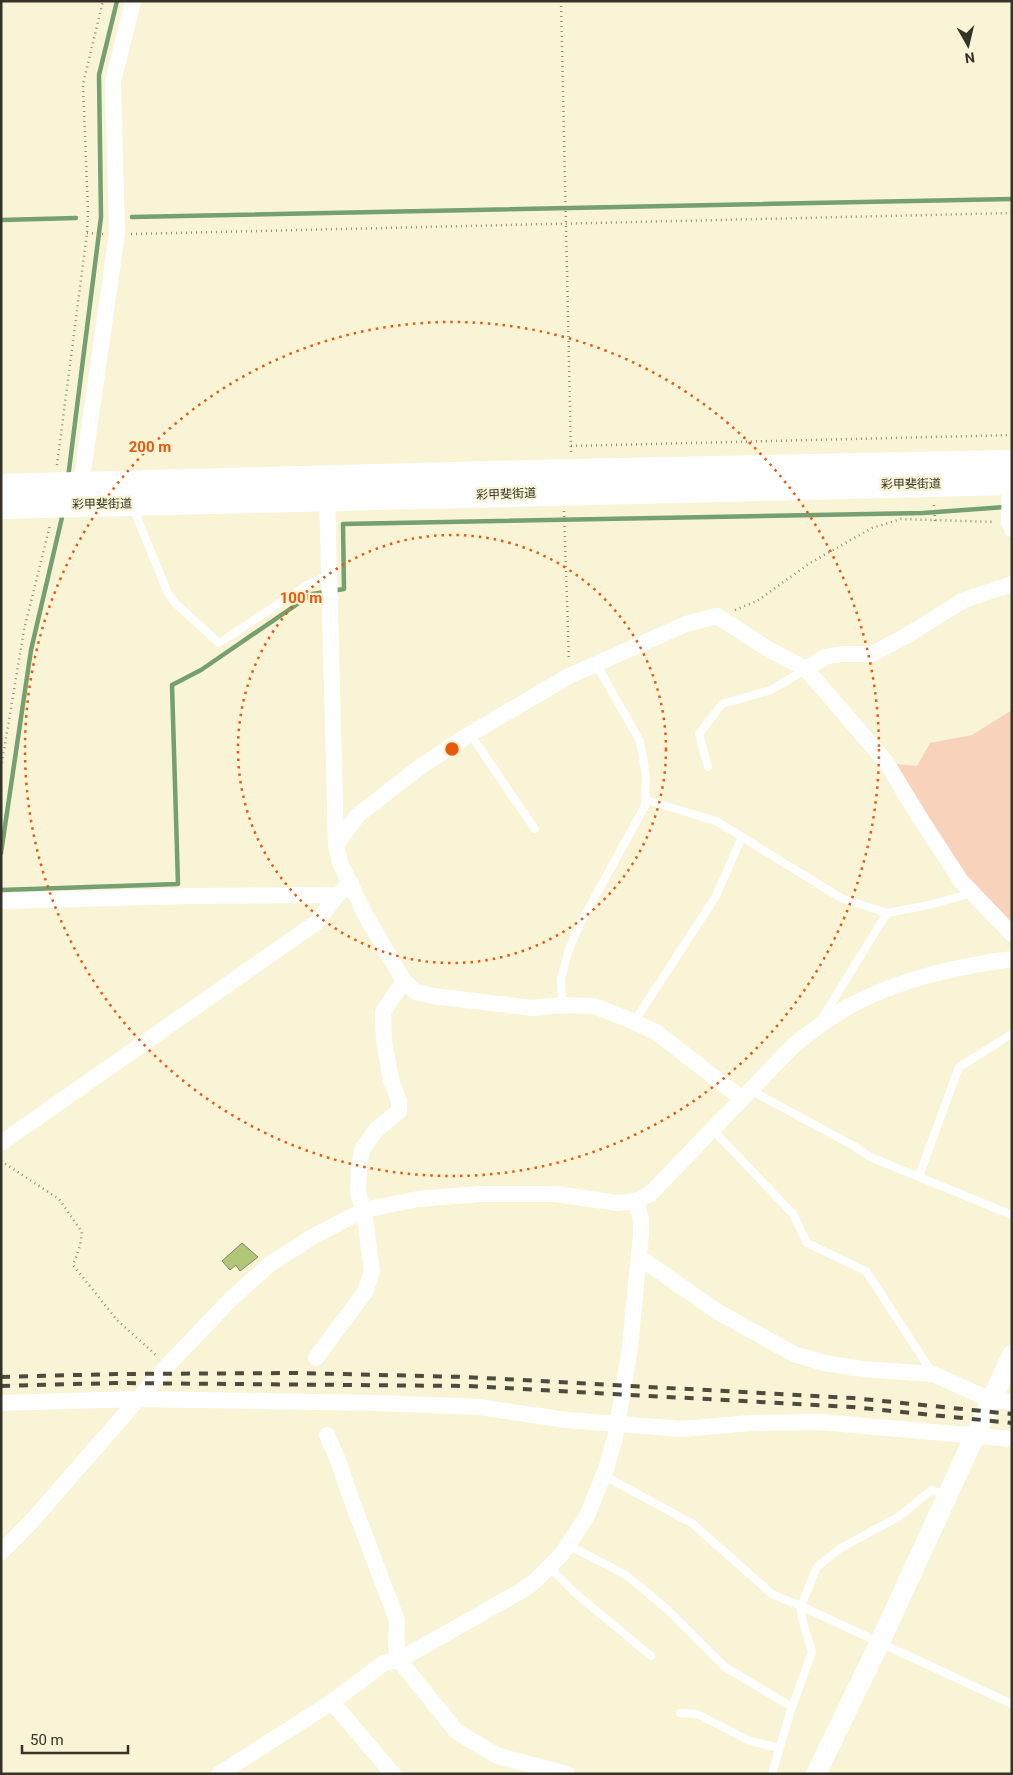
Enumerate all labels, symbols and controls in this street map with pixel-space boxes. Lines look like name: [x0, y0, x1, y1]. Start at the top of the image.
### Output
north arrow: [943, 20, 993, 70]
text: N: [964, 49, 976, 66]
text: 200 m: [129, 438, 171, 456]
street label: 彩甲斐街道: [881, 476, 941, 492]
street label: 彩甲斐街道: [476, 486, 536, 502]
street label: 彩甲斐街道: [72, 496, 132, 512]
text: 100 m: [280, 589, 322, 607]
centre of rings: [443, 740, 461, 758]
scale bar: [22, 1722, 129, 1754]
text: 50 m: [30, 1731, 64, 1749]

